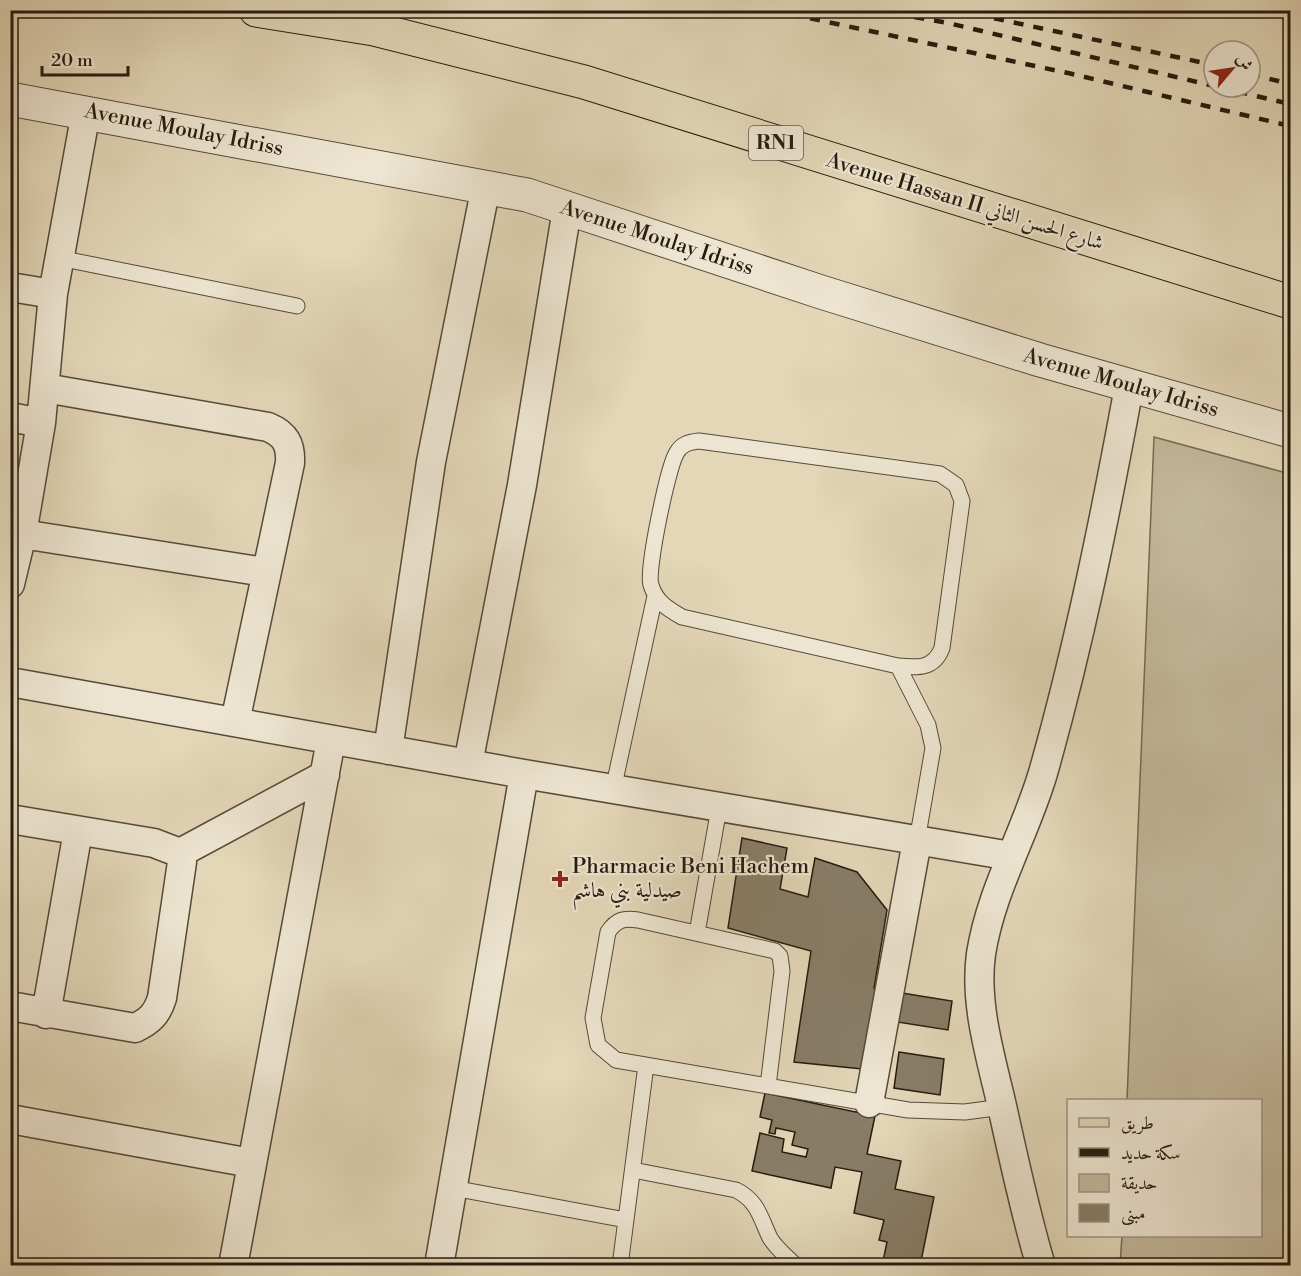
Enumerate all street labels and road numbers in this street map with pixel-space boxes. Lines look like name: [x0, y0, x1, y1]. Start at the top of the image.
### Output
street label: Avenue Moulay Idriss: [81, 98, 286, 162]
road number: RN1: [749, 126, 803, 160]
street label: Avenue Hassan II شارع الحسن الثاني: [821, 147, 1107, 260]
street label: Avenue Moulay Idriss: [556, 194, 757, 282]
street label: Avenue Moulay Idriss: [1019, 342, 1222, 423]

